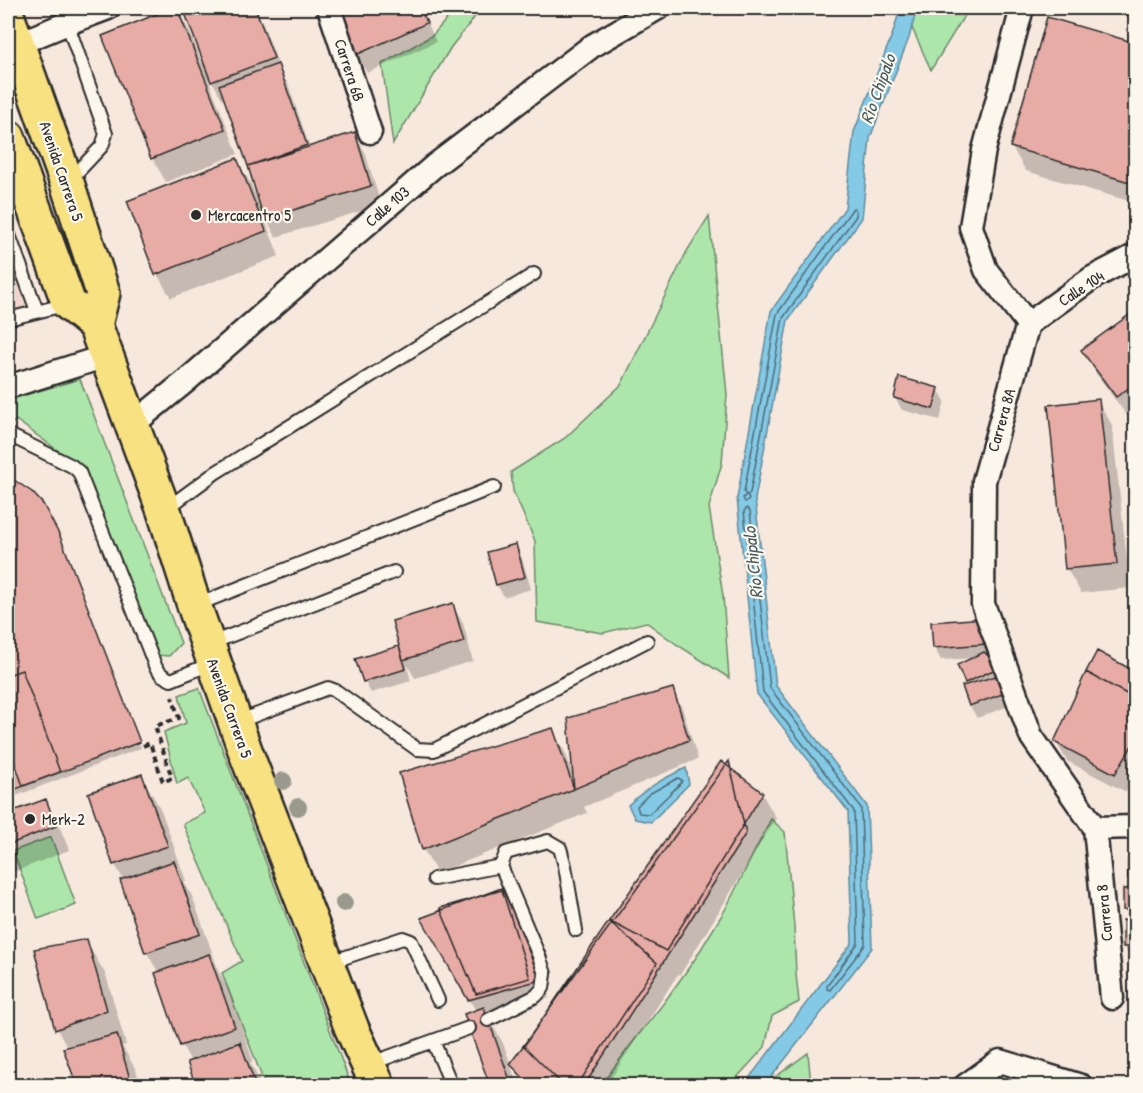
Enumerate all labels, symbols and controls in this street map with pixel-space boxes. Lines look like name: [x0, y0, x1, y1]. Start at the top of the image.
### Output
street label: Carrera 6B: [330, 36, 370, 104]
water label: Río Chipalo: [853, 49, 902, 127]
street label: Avenida Carrera 5: [35, 118, 89, 224]
street label: Calle 103: [360, 181, 414, 231]
place label: Mercacentro 5: [208, 204, 291, 226]
marker: Mercacentro 5: [189, 208, 203, 222]
street label: Calle 104: [1054, 265, 1108, 311]
street label: Carrera 8A: [982, 386, 1021, 454]
water label: Río Chipalo: [736, 524, 769, 600]
street label: Avenida Carrera 5: [202, 655, 258, 761]
place label: Merk-2: [42, 808, 85, 830]
marker: Merk-2: [23, 812, 37, 826]
street label: Carrera 8: [1091, 884, 1117, 942]

